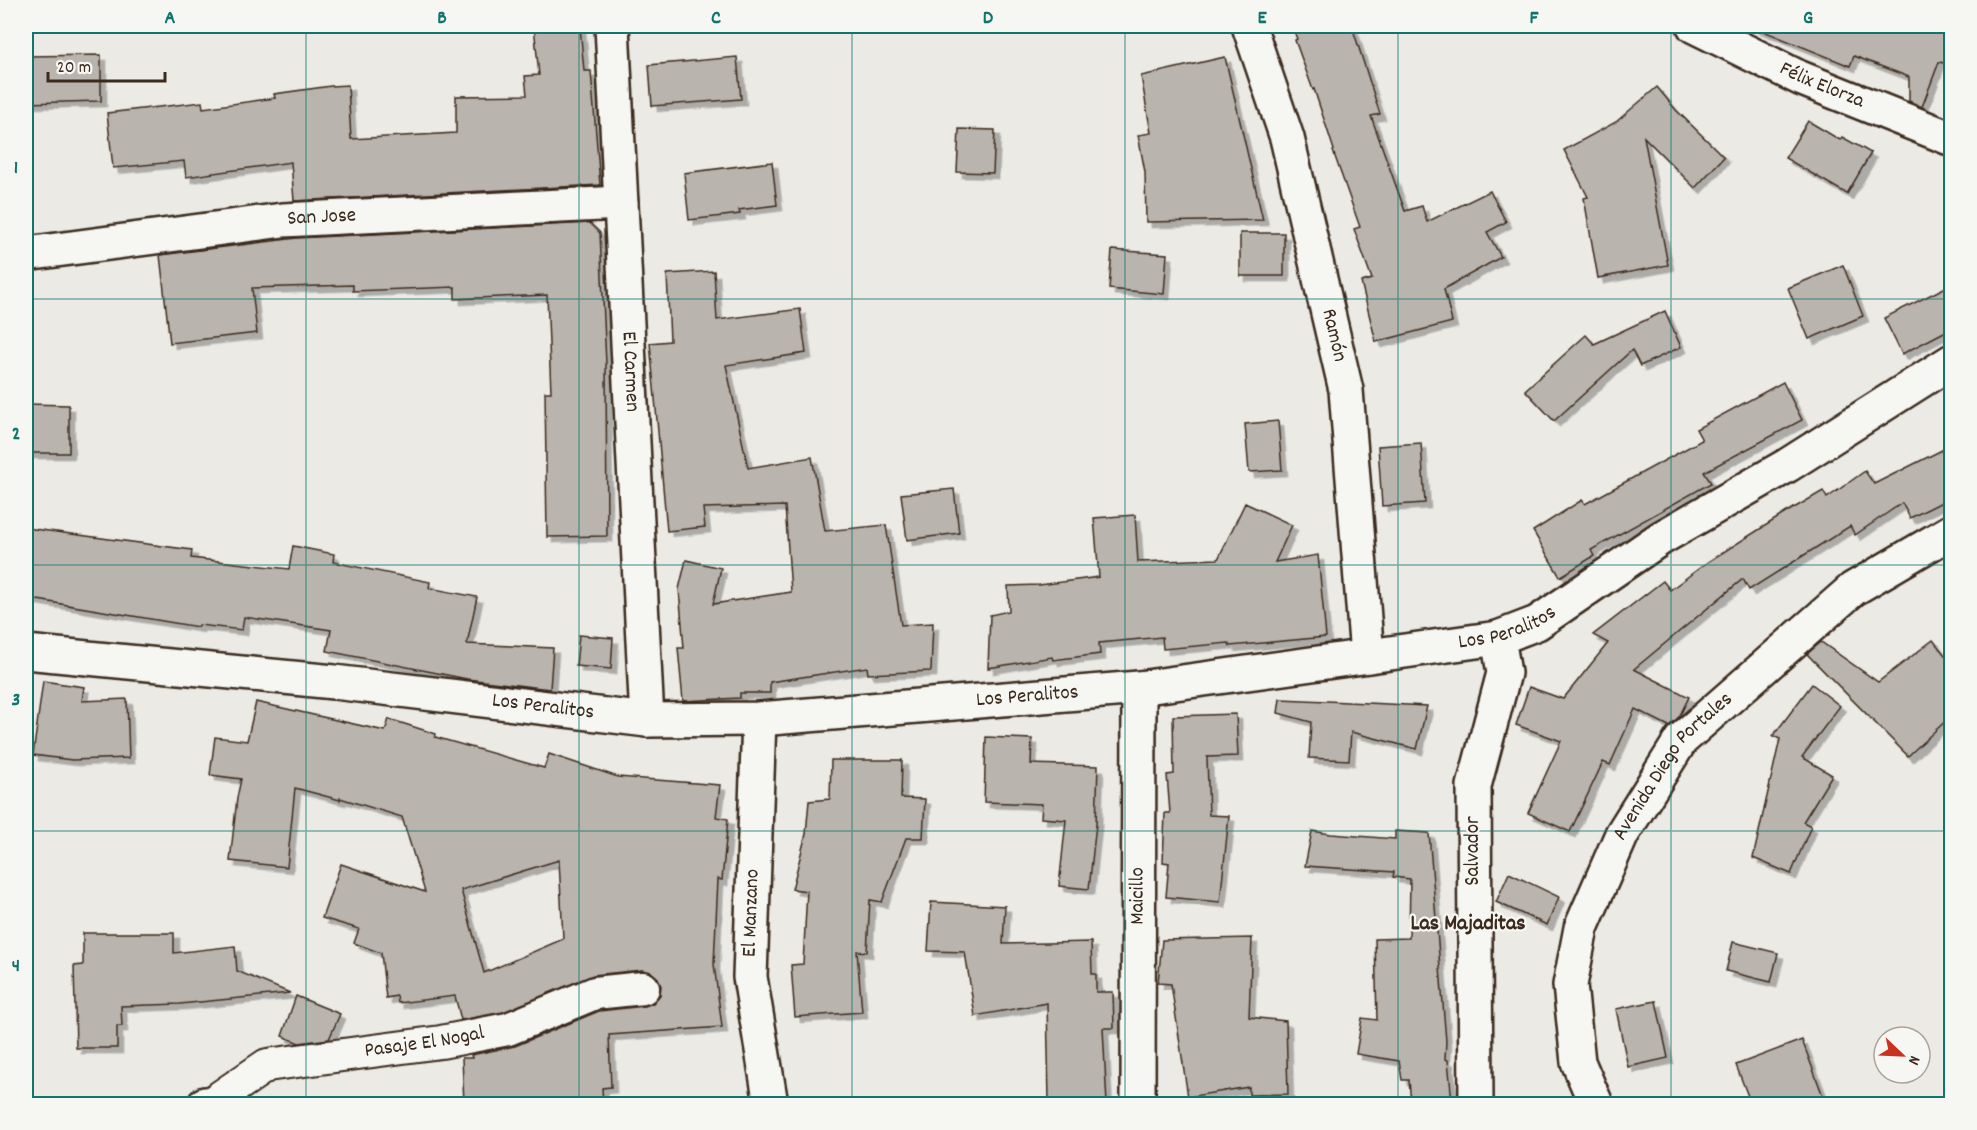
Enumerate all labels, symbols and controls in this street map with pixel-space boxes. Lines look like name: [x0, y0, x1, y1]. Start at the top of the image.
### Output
text: A: [165, 5, 176, 33]
text: B: [437, 5, 447, 33]
text: C: [711, 5, 721, 33]
text: D: [983, 5, 994, 33]
text: E: [1257, 5, 1267, 33]
text: F: [1530, 5, 1540, 33]
text: G: [1803, 5, 1813, 33]
scale bar: [48, 45, 165, 83]
street label: Félix Elorza: [1774, 55, 1869, 118]
text: 20 m: [57, 56, 91, 81]
text: 1: [14, 155, 18, 183]
street label: San Jose: [287, 201, 357, 235]
street label: Ramón: [1313, 306, 1354, 365]
street label: El Carmen: [612, 330, 646, 413]
text: 2: [12, 421, 20, 449]
street label: Los Peralitos: [1456, 599, 1563, 658]
street label: Los Peralitos: [975, 678, 1080, 716]
street label: Los Peralitos: [490, 686, 596, 728]
street label: Avenida Diego Portales: [1606, 686, 1740, 845]
text: 3: [12, 687, 20, 715]
street label: Salvador: [1459, 816, 1489, 886]
street label: Maicillo: [1123, 867, 1154, 925]
street label: El Manzano: [735, 868, 769, 958]
district label: Las Majaditas: [1411, 909, 1525, 940]
text: 4: [12, 953, 20, 981]
street label: Pasaje El Nogal: [363, 1019, 487, 1067]
north arrow: [1872, 1025, 1932, 1085]
text: N: [1901, 1052, 1926, 1068]

